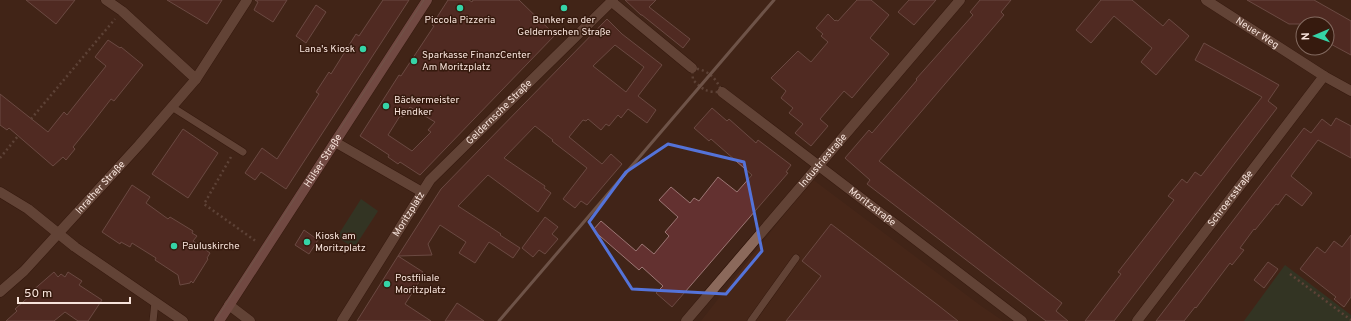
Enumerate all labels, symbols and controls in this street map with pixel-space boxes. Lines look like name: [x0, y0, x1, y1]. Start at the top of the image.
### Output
marker: Piccola Pizzeria: [455, 3, 465, 13]
marker: Bunker an der Geldernschen Straße: [559, 3, 569, 13]
place label: Piccola Pizzeria: [425, 14, 495, 27]
place label: Bunker an der Geldernschen Straße: [517, 14, 611, 39]
street label: Neuer Weg: [1233, 14, 1281, 52]
north arrow: [1295, 16, 1335, 56]
text: N: [1299, 32, 1313, 41]
place label: Lana's Kiosk: [299, 43, 355, 56]
marker: Lana's Kiosk: [358, 44, 368, 54]
place label: Sparkasse FinanzCenter Am Moritzplatz: [422, 49, 531, 74]
marker: Sparkasse FinanzCenter Am Moritzplatz: [409, 56, 419, 66]
street label: Geldernsche Straße: [463, 77, 535, 148]
place label: Bäckermeister Hendker: [394, 94, 459, 119]
marker: Bäckermeister Hendker: [381, 101, 391, 111]
street label: Industriestraße: [796, 131, 850, 190]
street label: Hülser Straße: [301, 132, 345, 190]
street label: Inrather Straße: [73, 158, 128, 217]
street label: Schroersstraße: [1205, 168, 1256, 229]
street label: Moritzstraße: [846, 184, 899, 229]
street label: Moritzplatz: [390, 189, 428, 239]
place label: Kiosk am Moritzplatz: [315, 230, 366, 255]
marker: Kiosk am Moritzplatz: [302, 237, 312, 247]
place label: Pauluskirche: [182, 240, 240, 253]
marker: Pauluskirche: [169, 241, 179, 251]
place label: Postfiliale Moritzplatz: [395, 272, 446, 297]
scale bar: [18, 279, 130, 305]
marker: Postfiliale Moritzplatz: [382, 279, 392, 289]
text: 50 m: [24, 286, 52, 302]

